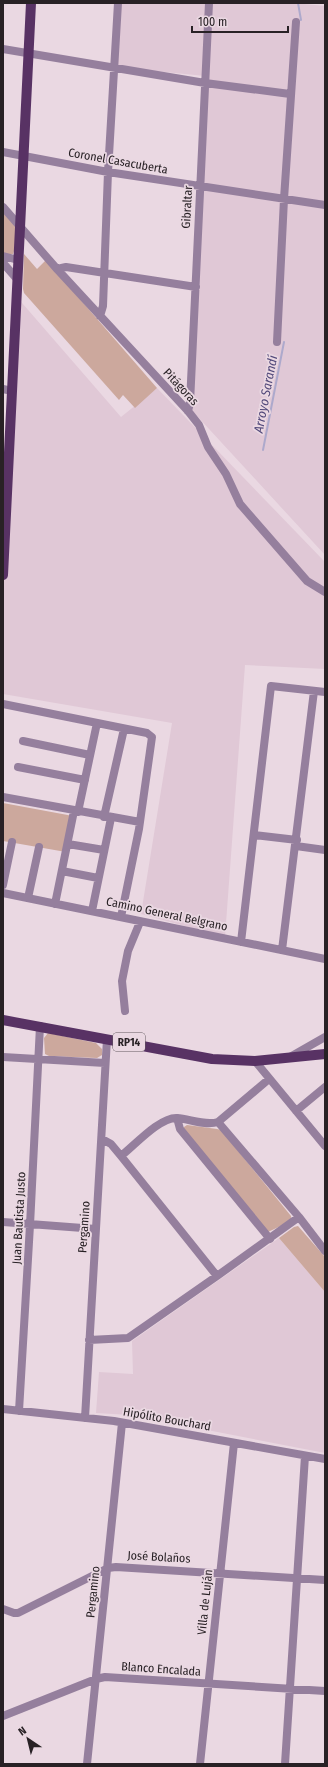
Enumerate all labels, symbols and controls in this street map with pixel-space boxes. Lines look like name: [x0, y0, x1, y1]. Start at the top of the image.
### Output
scale bar: [192, 8, 288, 34]
text: 100 m: [198, 15, 227, 29]
street label: Coronel Casacuberta: [67, 145, 169, 177]
street label: Gibraltar: [179, 184, 195, 229]
water label: Arroyo Sarandí: [250, 353, 281, 435]
street label: Pitágoras: [160, 366, 202, 408]
street label: Camino General Belgrano: [105, 894, 229, 934]
road number: RP14: [113, 1033, 145, 1051]
street label: Juan Bautista Justo: [10, 1171, 28, 1265]
street label: Pergamino: [75, 1201, 93, 1253]
street label: Hipólito Bouchard: [122, 1404, 212, 1434]
street label: José Bolaños: [127, 1548, 191, 1566]
street label: Pergamino: [83, 1565, 103, 1619]
street label: Villa de Luján: [195, 1568, 215, 1636]
street label: Blanco Encalada: [121, 1659, 201, 1679]
north arrow: [8, 1719, 48, 1759]
text: N: [16, 1724, 29, 1738]

